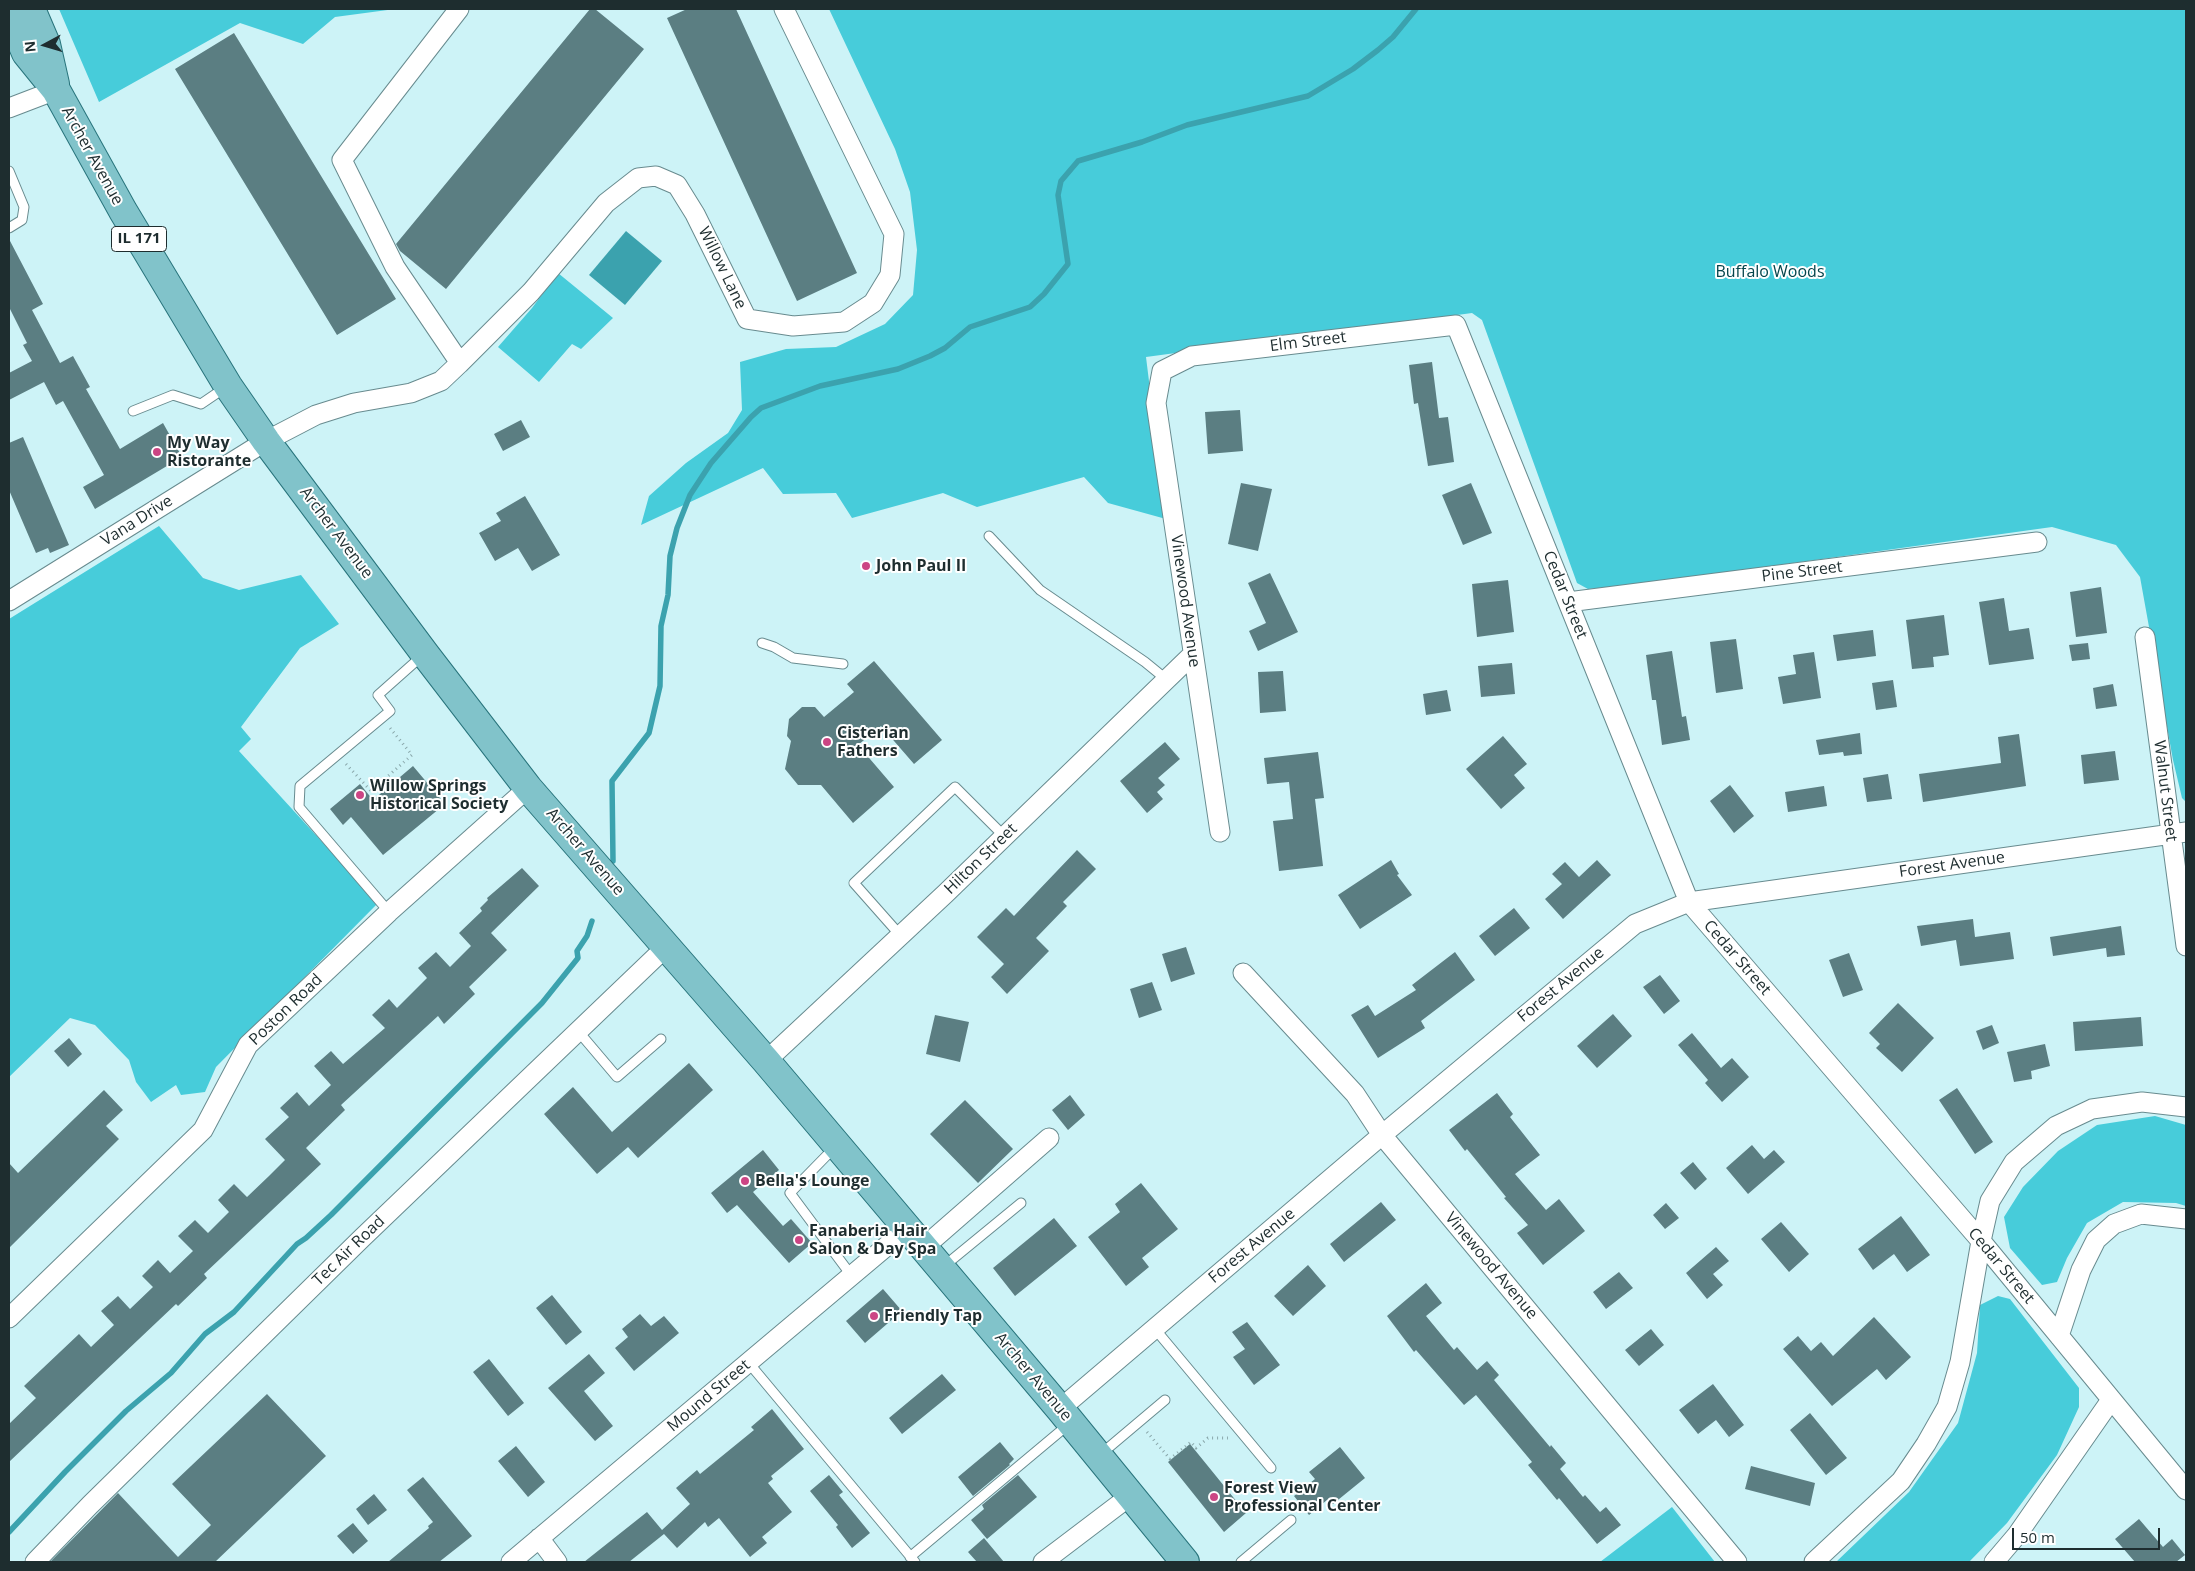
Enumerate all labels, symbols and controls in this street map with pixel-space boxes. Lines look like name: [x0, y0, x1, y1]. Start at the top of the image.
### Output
north arrow: [20, 20, 70, 70]
text: N: [20, 40, 40, 53]
street label: Archer Avenue: [57, 103, 127, 209]
street label: Willow Lane: [694, 224, 750, 312]
road number: IL 171: [112, 226, 166, 252]
park label: Buffalo Woods: [1715, 262, 1825, 282]
street label: Elm Street: [1269, 328, 1347, 356]
place label: My Way Ristorante: [167, 433, 251, 471]
marker: My Way Ristorante: [151, 446, 163, 458]
street label: Archer Avenue: [295, 483, 377, 583]
street label: Vana Drive: [98, 492, 176, 550]
street label: Vinewood Avenue: [1166, 533, 1204, 669]
street label: Cedar Street: [1539, 548, 1591, 642]
place label: John Paul II: [876, 556, 966, 576]
street label: Pine Street: [1760, 558, 1844, 586]
marker: John Paul II: [860, 560, 872, 572]
place label: Cisterian Fathers: [837, 723, 909, 761]
marker: Cisterian Fathers: [821, 736, 833, 748]
street label: Walnut Street: [2149, 739, 2181, 843]
place label: Willow Springs Historical Society: [370, 776, 508, 814]
marker: Willow Springs Historical Society: [354, 789, 366, 801]
street label: Archer Avenue: [542, 804, 628, 900]
street label: Hilton Street: [941, 819, 1021, 899]
street label: Forest Avenue: [1898, 848, 2006, 882]
street label: Cedar Street: [1699, 917, 1775, 999]
street label: Forest Avenue: [1514, 943, 1608, 1027]
street label: Poston Road: [245, 970, 327, 1050]
place label: Bella's Lounge: [755, 1171, 869, 1191]
marker: Bella's Lounge: [739, 1175, 751, 1187]
street label: Forest Avenue: [1205, 1204, 1299, 1288]
street label: Vinewood Avenue: [1441, 1209, 1541, 1323]
street label: Tec Air Road: [309, 1212, 389, 1290]
place label: Fanaberia Hair Salon & Day Spa: [809, 1221, 936, 1259]
street label: Cedar Street: [1964, 1224, 2038, 1308]
marker: Fanaberia Hair Salon & Day Spa: [793, 1234, 805, 1246]
place label: Friendly Tap: [884, 1306, 982, 1326]
marker: Friendly Tap: [868, 1310, 880, 1322]
street label: Archer Avenue: [990, 1329, 1076, 1425]
street label: Mound Street: [664, 1356, 754, 1436]
place label: Forest View Professional Center: [1224, 1478, 1381, 1516]
marker: Forest View Professional Center: [1208, 1491, 1220, 1503]
scale bar: [2015, 1518, 2162, 1550]
text: 50 m: [2020, 1527, 2055, 1547]

